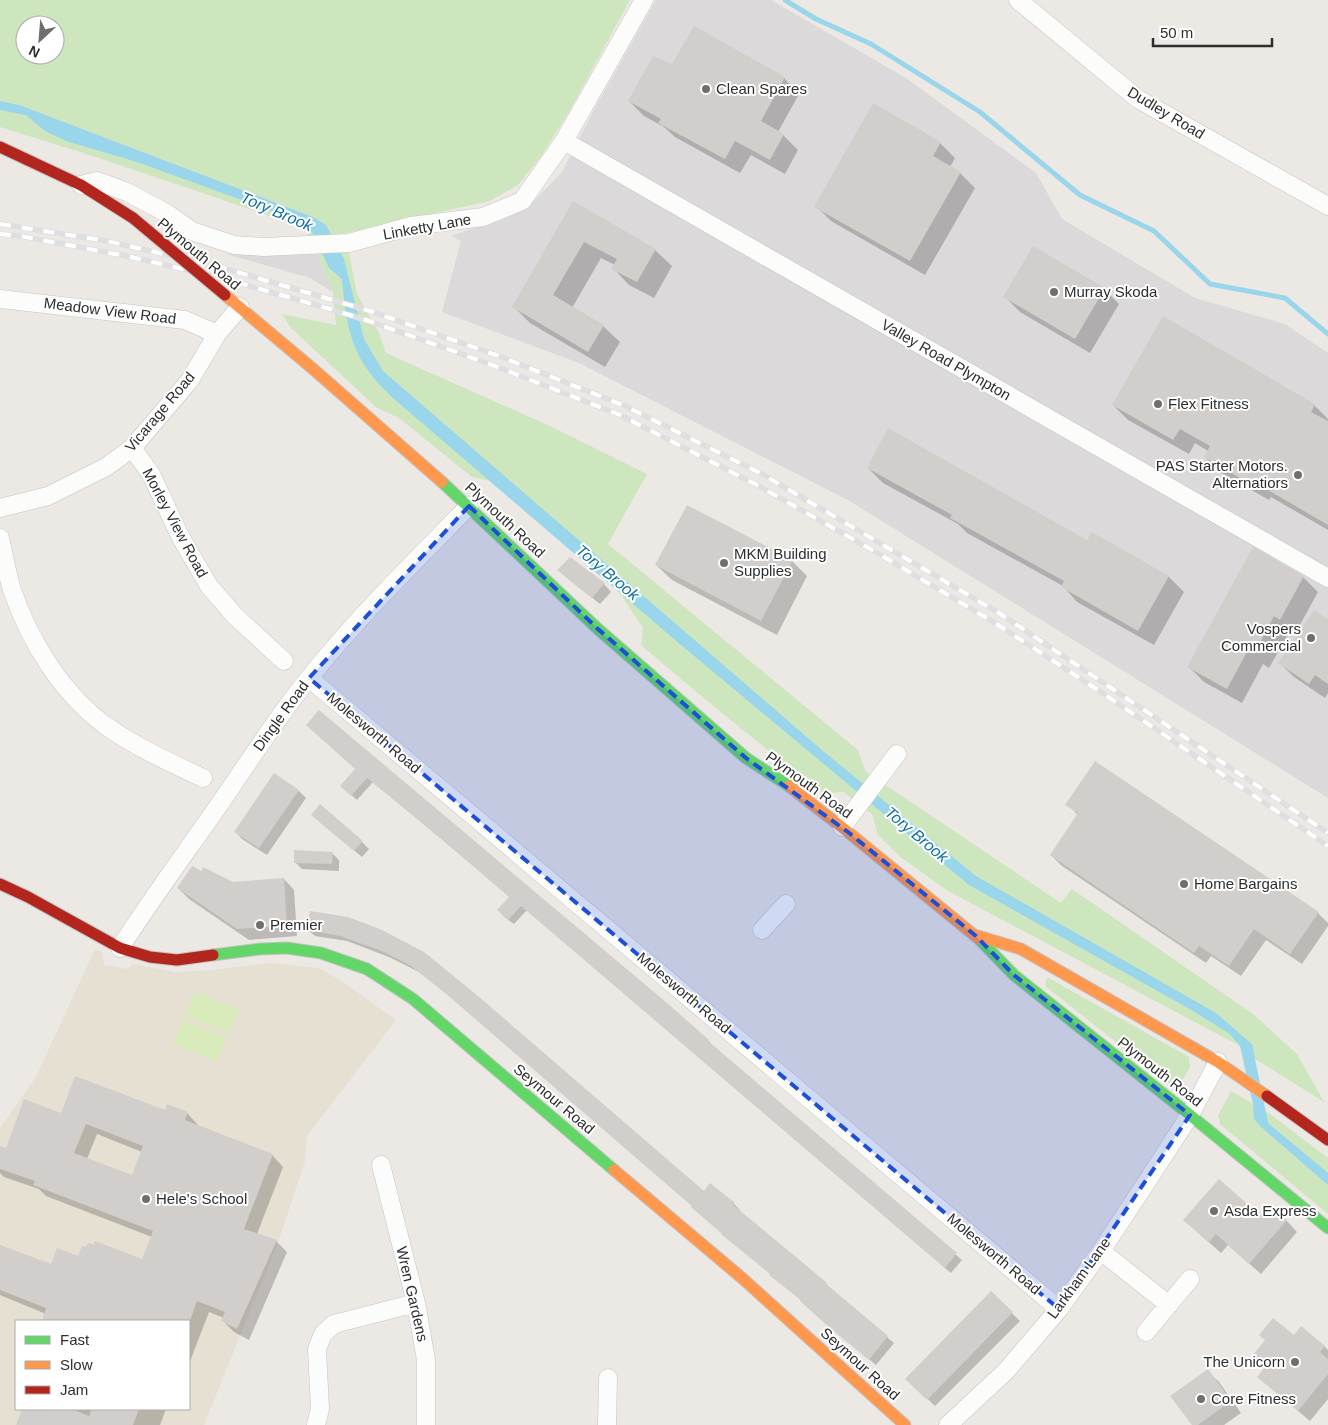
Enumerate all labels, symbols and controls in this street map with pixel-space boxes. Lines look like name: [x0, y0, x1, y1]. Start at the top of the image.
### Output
north arrow: [15, 15, 65, 65]
scale bar: [1153, 15, 1272, 47]
text: 50 m: [1160, 24, 1193, 41]
text: N: [26, 42, 42, 61]
place label: Clean Spares: [716, 80, 807, 97]
marker: Clean Spares: [700, 83, 712, 95]
street label: Dudley Road: [1125, 83, 1208, 142]
water label: Tory Brook: [238, 189, 316, 235]
street label: Linketty Lane: [381, 210, 472, 243]
street label: Plymouth Road: [155, 214, 244, 293]
place label: Murray Skoda: [1064, 283, 1158, 300]
marker: Murray Skoda: [1048, 286, 1060, 298]
street label: Meadow View Road: [43, 294, 177, 327]
street label: Valley Road Plympton: [879, 316, 1014, 404]
street label: Vicarage Road: [121, 368, 198, 455]
place label: Flex Fitness: [1168, 395, 1249, 412]
marker: Flex Fitness: [1152, 398, 1164, 410]
place label: PAS Starter Motors. Alternatiors: [1156, 457, 1288, 491]
street label: Morley View Road: [139, 465, 211, 580]
marker: PAS Starter Motors. Alternatiors: [1292, 469, 1304, 481]
street label: Plymouth Road: [462, 478, 549, 561]
water label: Tory Brook: [573, 541, 643, 604]
place label: MKM Building Supplies: [734, 545, 827, 579]
marker: MKM Building Supplies: [718, 557, 730, 569]
place label: Vospers Commercial: [1221, 620, 1301, 654]
marker: Vospers Commercial: [1305, 632, 1317, 644]
street label: Dingle Road: [249, 677, 312, 754]
street label: Molesworth Road: [324, 689, 424, 777]
street label: Plymouth Road: [763, 748, 856, 822]
water label: Tory Brook: [882, 803, 952, 866]
place label: Home Bargains: [1194, 875, 1297, 892]
marker: Home Bargains: [1178, 878, 1190, 890]
place label: Premier: [270, 916, 323, 933]
marker: Premier: [254, 919, 266, 931]
street label: Molesworth Road: [634, 949, 734, 1037]
street label: Plymouth Road: [1115, 1033, 1206, 1110]
street label: Seymour Road: [511, 1060, 598, 1137]
place label: Hele's School: [156, 1190, 247, 1207]
marker: Hele's School: [140, 1193, 152, 1205]
place label: Asda Express: [1224, 1202, 1317, 1219]
marker: Asda Express: [1208, 1205, 1220, 1217]
street label: Molesworth Road: [944, 1210, 1044, 1298]
street label: Larkham Lane: [1044, 1234, 1114, 1321]
street label: Wren Gardens: [393, 1245, 432, 1343]
legend: [15, 1320, 190, 1410]
street label: Seymour Road: [817, 1324, 903, 1403]
text: Fast: [60, 1331, 90, 1348]
place label: The Unicorn: [1203, 1353, 1285, 1370]
text: Slow: [60, 1356, 93, 1373]
marker: The Unicorn: [1289, 1356, 1301, 1368]
text: Jam: [60, 1381, 88, 1398]
place label: Core Fitness: [1211, 1390, 1296, 1407]
marker: Core Fitness: [1195, 1393, 1207, 1405]

